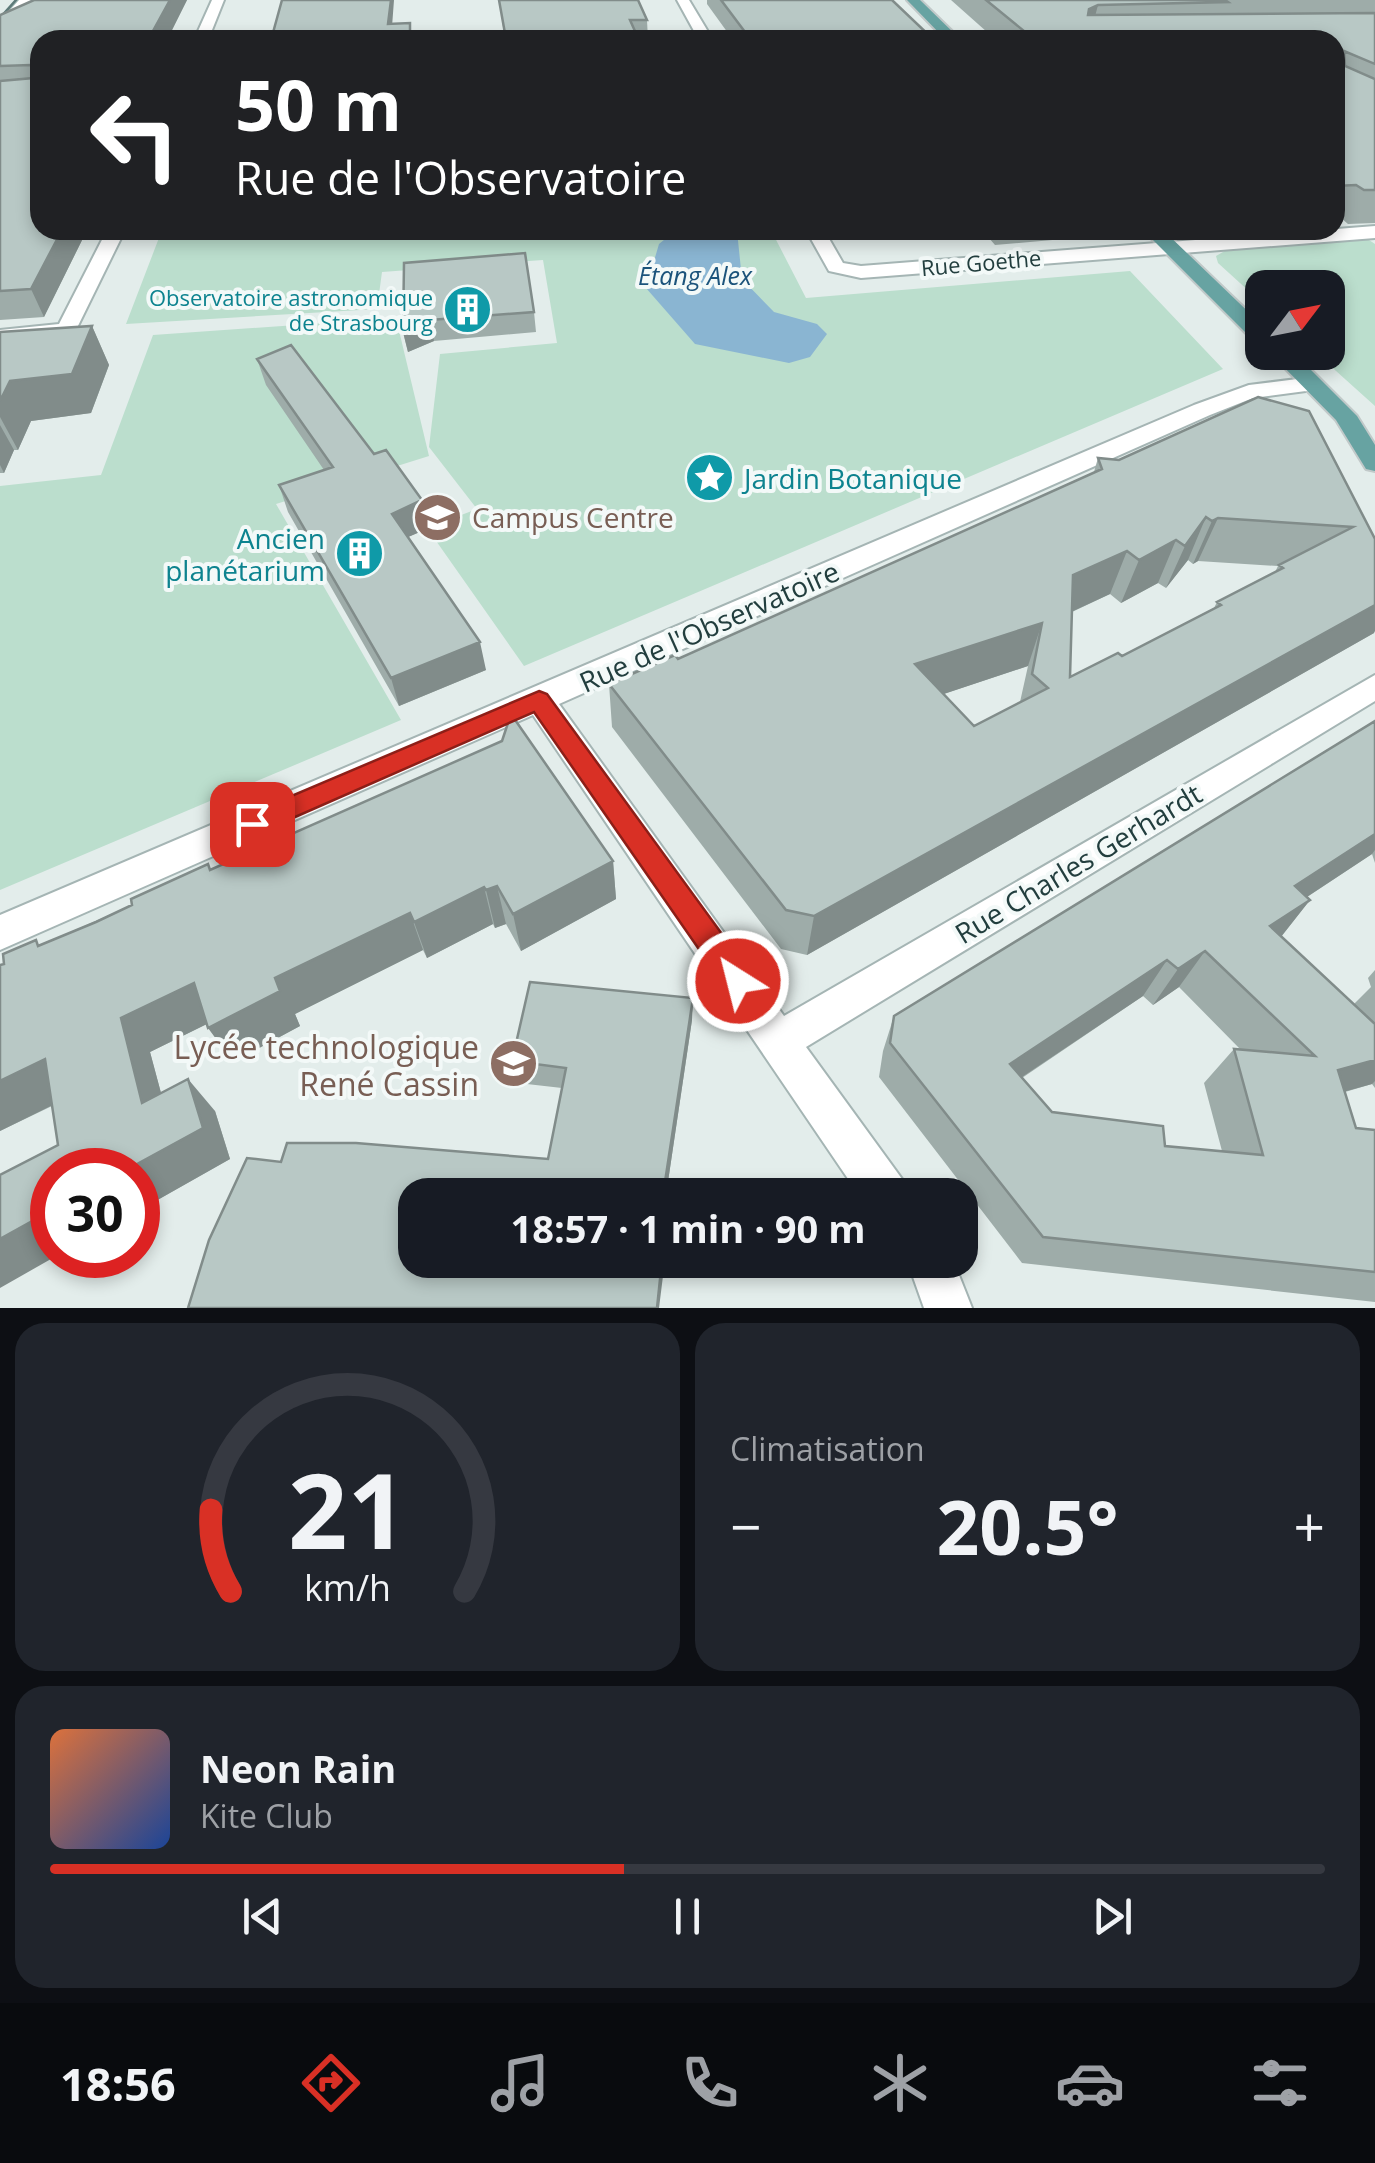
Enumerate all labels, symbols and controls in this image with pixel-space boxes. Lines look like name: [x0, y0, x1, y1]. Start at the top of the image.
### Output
text: 50 m: [235, 56, 402, 152]
icon: left: [70, 70, 200, 200]
text: Rue de l'Observatoire: [235, 147, 686, 208]
street label: Rue Goethe: [920, 242, 1042, 282]
water label: Étang Alex: [638, 258, 753, 292]
north arrow: [1245, 270, 1345, 370]
map controls: [1245, 270, 1345, 370]
place label: Observatoire astronomique de Strasbourg: [149, 282, 433, 337]
building icon: Observatoire astronomique de Strasbourg: [442, 284, 494, 336]
place icon: Jardin Botanique: [683, 452, 735, 504]
place label: Jardin Botanique: [741, 459, 962, 497]
school or university icon: Campus Centre: [411, 491, 463, 543]
place label: Campus Centre: [472, 498, 674, 536]
place label: Ancien planétarium: [165, 519, 325, 589]
building icon: Ancien planétarium: [334, 528, 386, 580]
street label: Rue de l'Observatoire: [573, 552, 845, 700]
street label: Rue Charles Gerhardt: [948, 774, 1208, 952]
pin: [210, 782, 295, 867]
icon: arrive: [225, 797, 280, 852]
position arrow: [686, 929, 790, 1033]
place label: Lycée technologique René Cassin: [174, 1025, 479, 1105]
school or university icon: Lycée technologique René Cassin: [488, 1038, 540, 1090]
speed limit sign: 30: [30, 1148, 160, 1278]
text: 18:57 · 1 min · 90 m: [510, 1202, 866, 1254]
text: Climatisation: [730, 1427, 925, 1470]
text: 21: [288, 1438, 407, 1579]
text: 20.5°: [936, 1475, 1119, 1577]
text: −: [730, 1488, 761, 1563]
text: +: [1294, 1488, 1325, 1563]
text: km/h: [304, 1563, 391, 1611]
text: Neon Rain: [200, 1742, 396, 1794]
text: Kite Club: [200, 1794, 333, 1837]
icon: previous: [235, 1889, 290, 1944]
icon: pause: [660, 1889, 715, 1944]
icon: next: [1085, 1889, 1140, 1944]
icon: directions: [296, 2048, 366, 2118]
icon: music: [485, 2048, 555, 2118]
icon: phone: [675, 2048, 745, 2118]
icon: climate: [865, 2048, 935, 2118]
icon: car: [1055, 2048, 1125, 2118]
icon: filters: [1245, 2048, 1315, 2118]
text: 18:56: [60, 2053, 176, 2114]

